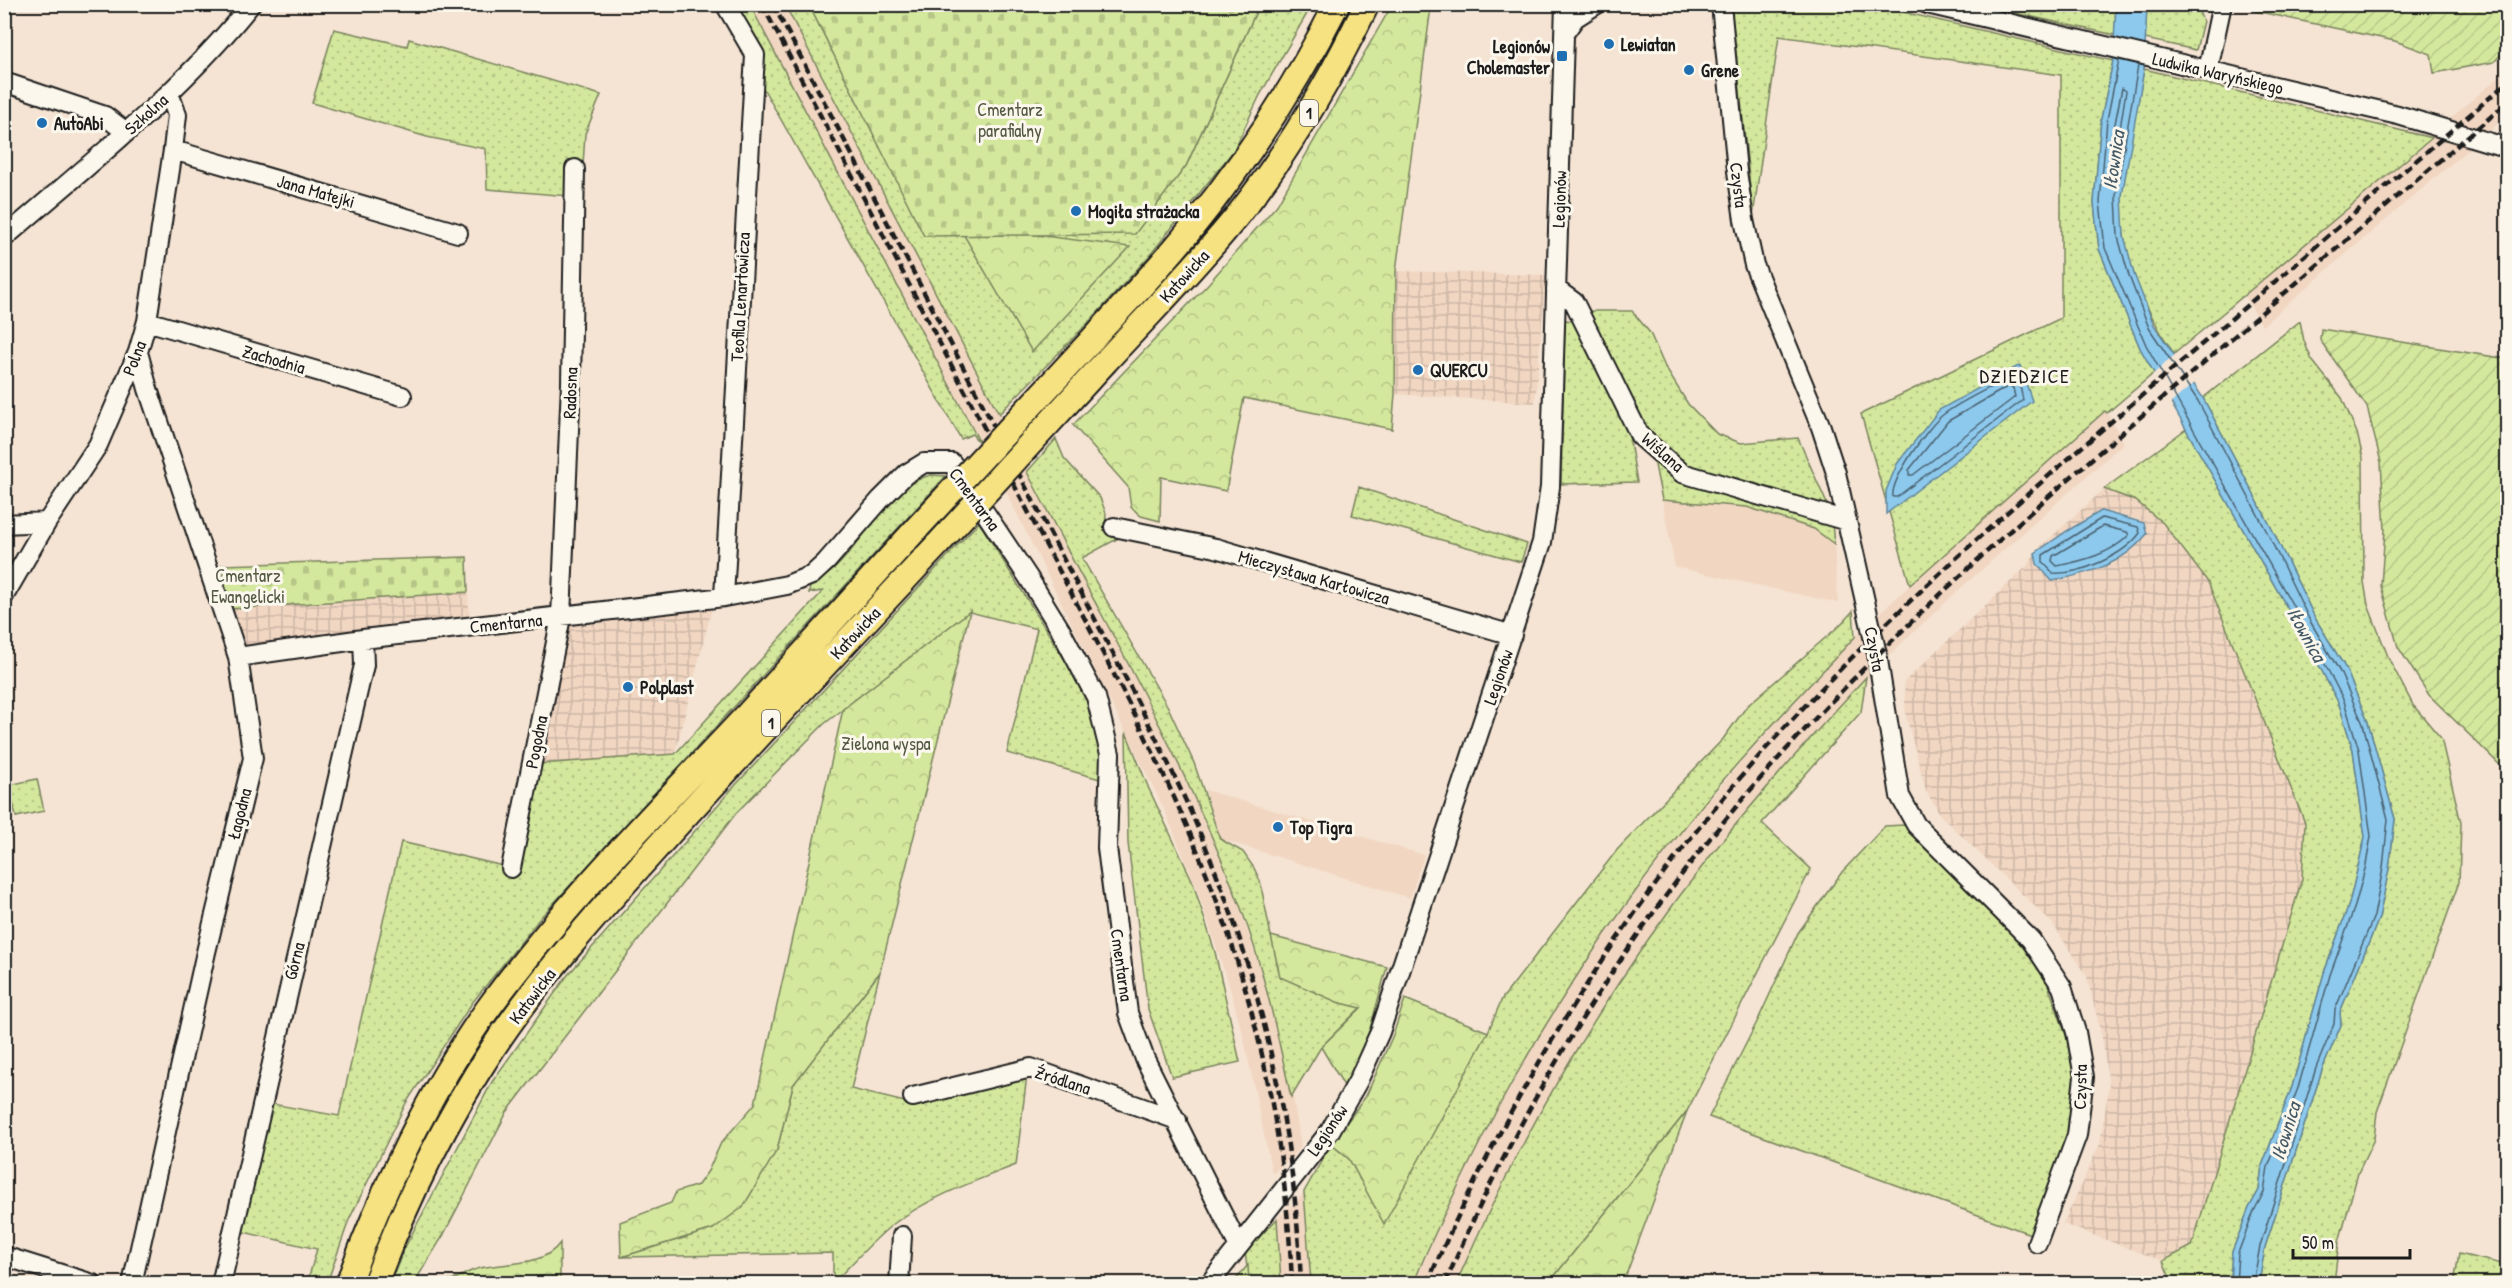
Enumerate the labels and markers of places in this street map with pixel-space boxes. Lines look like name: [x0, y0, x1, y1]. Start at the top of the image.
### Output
place label: Lewiatan: [1621, 32, 1676, 57]
place label: Legionów Cholemaster: [1467, 34, 1551, 80]
marker: Lewiatan: [1602, 37, 1616, 51]
marker: Legionów Cholemaster: [1555, 49, 1569, 63]
place label: Grene: [1701, 58, 1740, 83]
marker: Grene: [1682, 63, 1696, 77]
place label: AutoAbi: [54, 111, 104, 136]
marker: AutoAbi: [35, 116, 49, 130]
place label: Mogiła strażacka: [1088, 199, 1200, 225]
marker: Mogiła strażacka: [1069, 204, 1083, 218]
place label: QUERCU: [1430, 358, 1488, 383]
marker: QUERCU: [1411, 363, 1425, 377]
place label: Polplast: [640, 675, 694, 701]
marker: Polplast: [621, 680, 635, 694]
place label: Top Tigra: [1289, 815, 1353, 841]
marker: Top Tigra: [1271, 820, 1285, 834]

